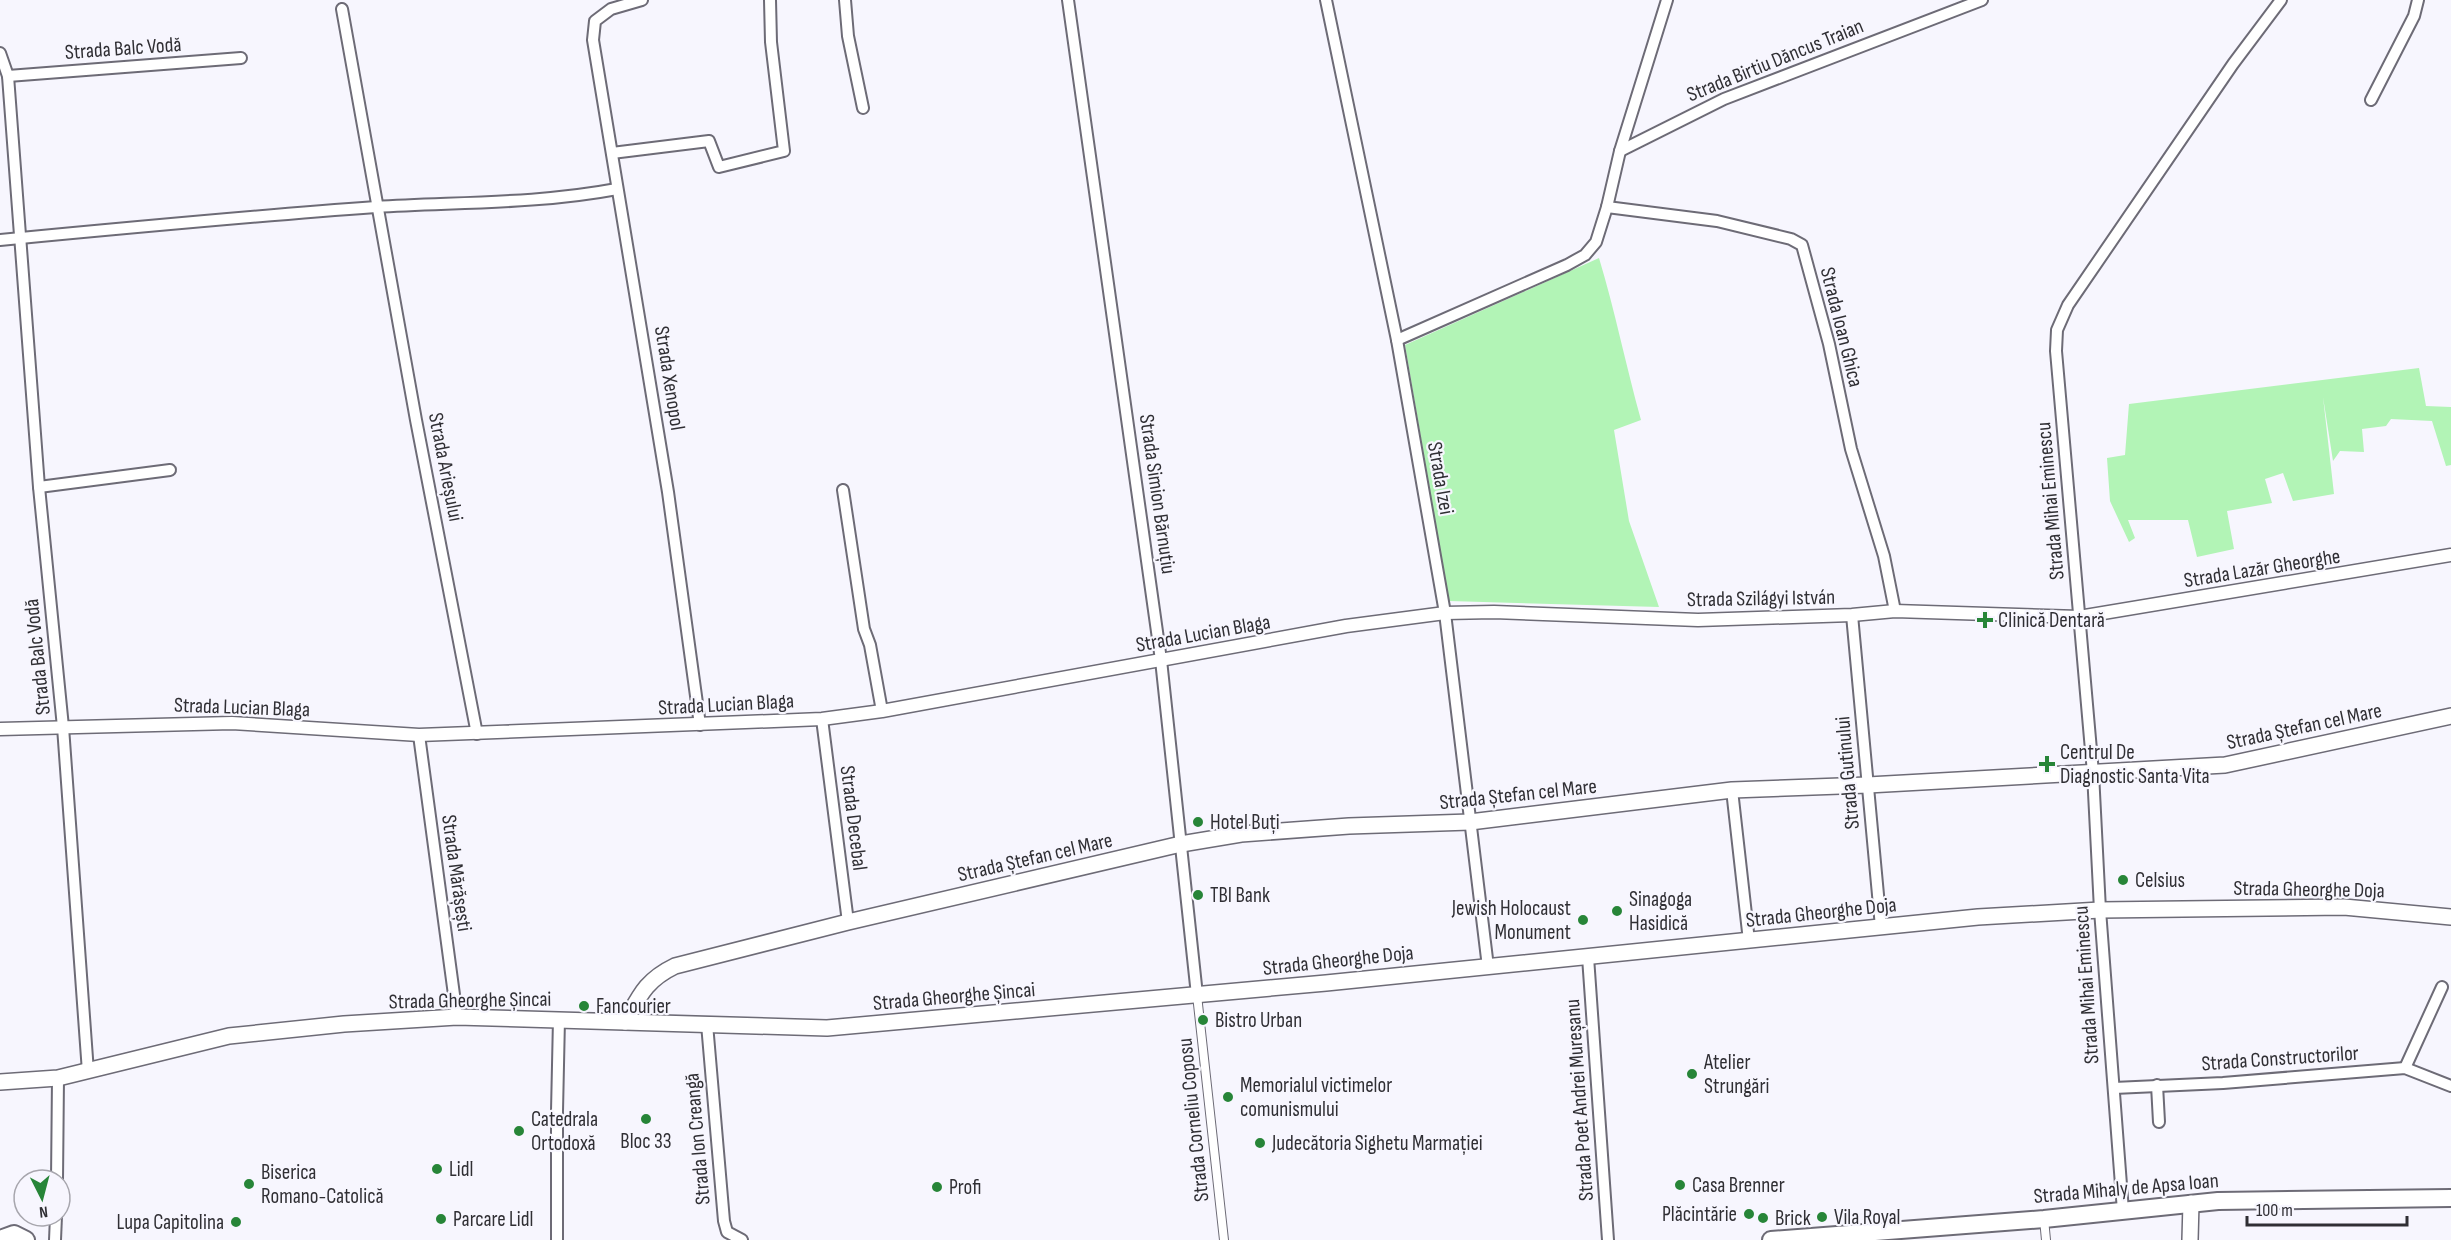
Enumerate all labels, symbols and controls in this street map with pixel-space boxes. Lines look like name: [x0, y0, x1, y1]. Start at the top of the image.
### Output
street label: Strada Birtiu Dăncus Traian: [1683, 14, 1867, 107]
street label: Strada Balc Vodă: [64, 32, 182, 65]
street label: Strada Ioan Ghica: [1815, 265, 1868, 389]
street label: Strada Xenopol: [649, 324, 690, 432]
street label: Strada Arieșului: [423, 411, 468, 523]
street label: Strada Simion Bărnuțiu: [1134, 413, 1181, 576]
street label: Strada Mihai Eminescu: [2031, 421, 2070, 581]
street label: Strada Izei: [1422, 440, 1459, 516]
street label: Strada Lazăr Gheorghe: [2182, 544, 2342, 593]
street label: Strada Szilágyi István: [1687, 585, 1835, 612]
street label: Strada Balc Vodă: [19, 598, 56, 716]
place label: Clinică Dentară: [1998, 608, 2105, 633]
street label: Strada Lucian Blaga: [1134, 609, 1272, 658]
marker: Clinică Dentară: [1976, 611, 1994, 629]
street label: Strada Lucian Blaga: [657, 688, 795, 721]
street label: Strada Lucian Blaga: [174, 693, 310, 722]
street label: Strada Ștefan cel Mare: [2224, 698, 2384, 755]
street label: Strada Gutinului: [1830, 715, 1865, 830]
place label: Centrul De Diagnostic Santa Vita: [2060, 740, 2210, 789]
marker: Centrul De Diagnostic Santa Vita: [2038, 755, 2056, 773]
street label: Strada Decebal: [835, 764, 872, 872]
street label: Strada Ștefan cel Mare: [1438, 774, 1598, 815]
place label: Hotel Buți: [1210, 810, 1280, 835]
street label: Strada Mărășești: [436, 813, 477, 933]
marker: Hotel Buți: [1191, 815, 1205, 829]
street label: Strada Ștefan cel Mare: [955, 828, 1115, 887]
place label: Celsius: [2135, 868, 2185, 893]
marker: Celsius: [2116, 873, 2130, 887]
street label: Strada Gheorghe Doja: [2233, 876, 2385, 903]
place label: TBI Bank: [1210, 883, 1270, 908]
place label: Sinagoga Hasidică: [1629, 887, 1692, 936]
marker: TBI Bank: [1191, 888, 1205, 902]
street label: Strada Gheorghe Doja: [1744, 892, 1898, 933]
place label: Jewish Holocaust Monument: [1451, 896, 1571, 945]
marker: Sinagoga Hasidică: [1610, 904, 1624, 918]
street label: Strada Mihai Eminescu: [2069, 905, 2104, 1065]
marker: Jewish Holocaust Monument: [1576, 913, 1590, 927]
street label: Strada Gheorghe Doja: [1261, 940, 1415, 981]
street label: Strada Gheorghe Șincai: [872, 977, 1036, 1016]
street label: Strada Gheorghe Șincai: [388, 987, 552, 1014]
place label: Fancourier: [596, 994, 671, 1019]
street label: Strada Poet Andrei Mureșanu: [1560, 998, 1599, 1202]
marker: Fancourier: [577, 999, 591, 1013]
place label: Bistro Urban: [1215, 1008, 1302, 1033]
marker: Bistro Urban: [1196, 1013, 1210, 1027]
street label: Strada Corneliu Coposu: [1172, 1037, 1215, 1203]
street label: Strada Constructorilor: [2201, 1041, 2360, 1076]
place label: Atelier Strungări: [1703, 1050, 1769, 1099]
marker: Atelier Strungări: [1685, 1067, 1699, 1081]
street label: Strada Ion Creangă: [679, 1072, 716, 1206]
place label: Memorialul victimelor comunismului: [1240, 1073, 1392, 1122]
marker: Memorialul victimelor comunismului: [1221, 1090, 1235, 1104]
place label: Catedrala Ortodoxă: [531, 1107, 598, 1156]
marker: Bloc 33: [639, 1112, 653, 1126]
marker: Catedrala Ortodoxă: [512, 1124, 526, 1138]
place label: Bloc 33: [620, 1129, 672, 1154]
place label: Judecătoria Sighetu Marmației: [1271, 1131, 1483, 1156]
marker: Judecătoria Sighetu Marmației: [1253, 1136, 1267, 1150]
place label: Lidl: [449, 1157, 473, 1182]
place label: Biserica Romano-Catolică: [261, 1160, 384, 1209]
marker: Lidl: [430, 1162, 444, 1176]
north arrow: [12, 1168, 72, 1228]
street label: Strada Mihaly de Apsa Ioan: [2032, 1168, 2220, 1209]
place label: Casa Brenner: [1692, 1173, 1785, 1198]
place label: Profi: [949, 1175, 981, 1200]
marker: Biserica Romano-Catolică: [242, 1177, 256, 1191]
marker: Casa Brenner: [1673, 1178, 1687, 1192]
marker: Profi: [930, 1180, 944, 1194]
scale bar: [2247, 1189, 2408, 1227]
text: 100 m: [2256, 1200, 2293, 1221]
text: N: [38, 1202, 49, 1221]
place label: Plăcintărie: [1662, 1202, 1737, 1227]
place label: Vila Royal: [1834, 1205, 1900, 1230]
place label: Brick: [1775, 1206, 1811, 1231]
place label: Parcare Lidl: [453, 1207, 533, 1232]
marker: Plăcintărie: [1742, 1207, 1756, 1221]
place label: Lupa Capitolina: [117, 1210, 224, 1235]
marker: Vila Royal: [1815, 1210, 1829, 1224]
marker: Brick: [1756, 1211, 1770, 1225]
marker: Parcare Lidl: [434, 1212, 448, 1226]
marker: Lupa Capitolina: [229, 1215, 243, 1229]

